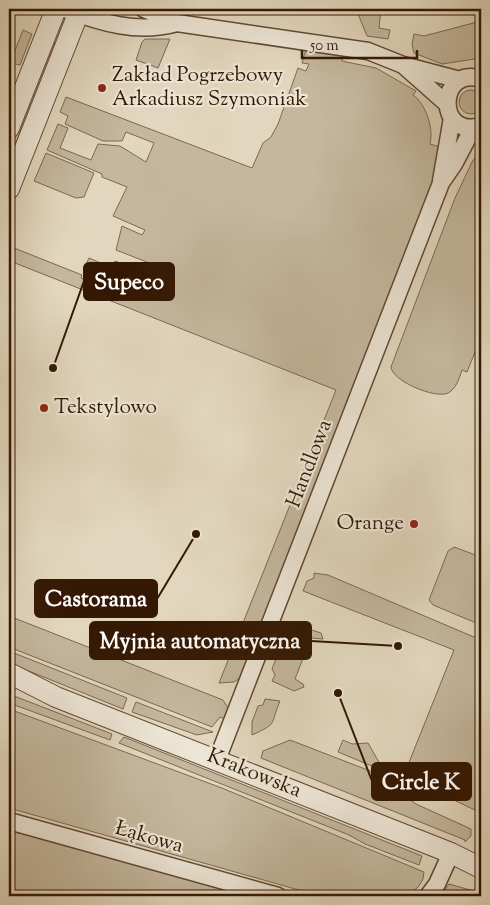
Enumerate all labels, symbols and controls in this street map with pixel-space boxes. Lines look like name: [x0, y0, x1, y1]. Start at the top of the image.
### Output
scale bar: [302, 28, 418, 60]
text: 50 m: [309, 36, 339, 57]
place label: Zakład Pogrzebowy Arkadiusz Szymoniak: [112, 61, 307, 115]
marker: Zakład Pogrzebowy Arkadiusz Szymoniak: [96, 82, 108, 94]
callout: Supeco: [84, 263, 174, 300]
text: Supeco: [94, 268, 164, 300]
place label: Tekstylowo: [54, 393, 157, 423]
marker: Tekstylowo: [38, 402, 50, 414]
street label: Handlowa: [279, 415, 341, 512]
place label: Orange: [336, 509, 404, 539]
marker: Orange: [408, 518, 420, 530]
callout: Castorama: [35, 580, 157, 617]
text: Castorama: [45, 585, 148, 617]
callout: Myjnia automatyczna: [90, 622, 311, 659]
text: Myjnia automatyczna: [100, 627, 301, 659]
street label: Krakowska: [202, 741, 306, 807]
callout: Circle K: [372, 763, 471, 800]
text: Circle K: [382, 768, 460, 800]
street label: Łąkowa: [111, 814, 187, 862]

